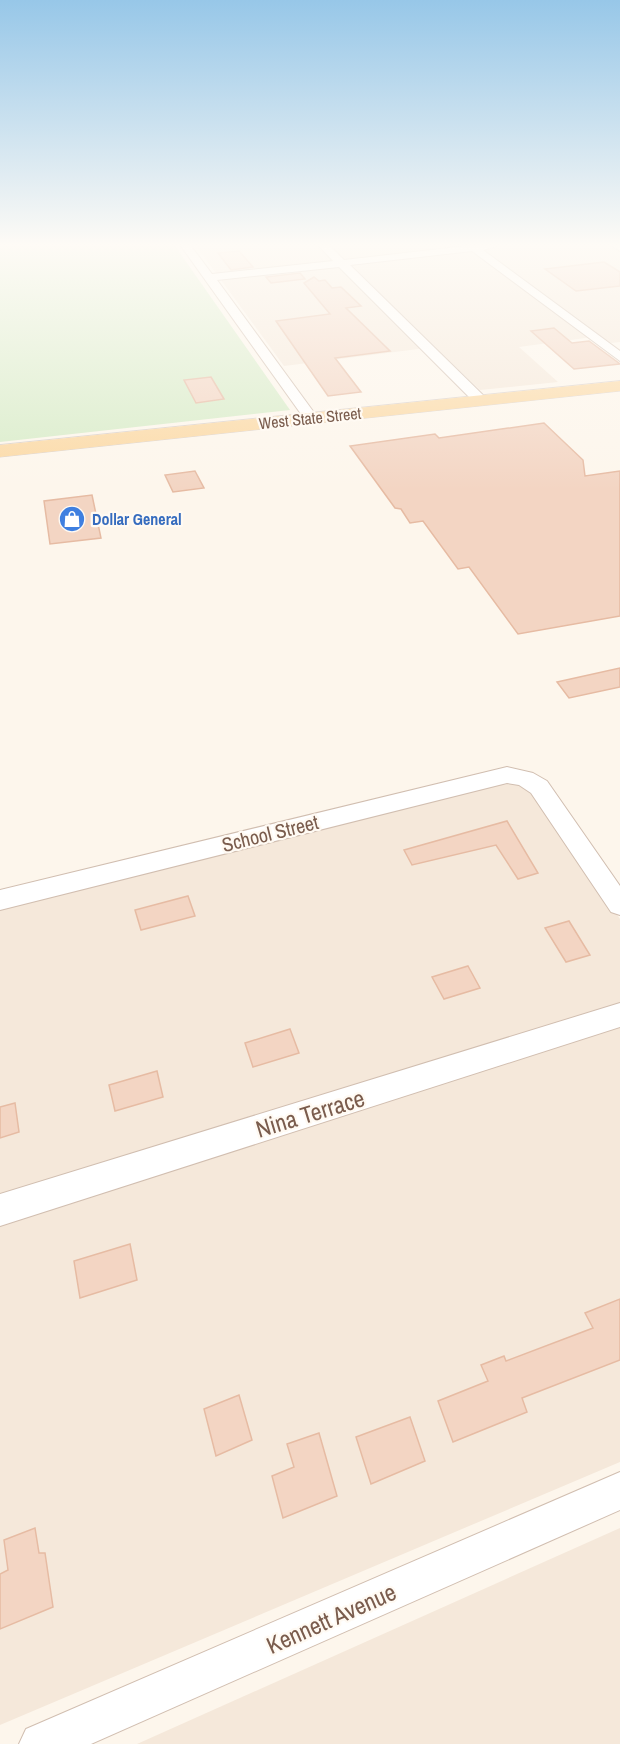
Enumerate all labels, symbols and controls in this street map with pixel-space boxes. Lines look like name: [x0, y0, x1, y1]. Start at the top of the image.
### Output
street label: West State Street: [258, 402, 363, 434]
shop icon: Dollar General: [57, 504, 87, 534]
place label: Dollar General: [92, 508, 182, 530]
street label: School Street: [219, 808, 321, 858]
street label: Nina Terrace: [252, 1081, 368, 1145]
street label: Kennett Avenue: [261, 1575, 401, 1661]

